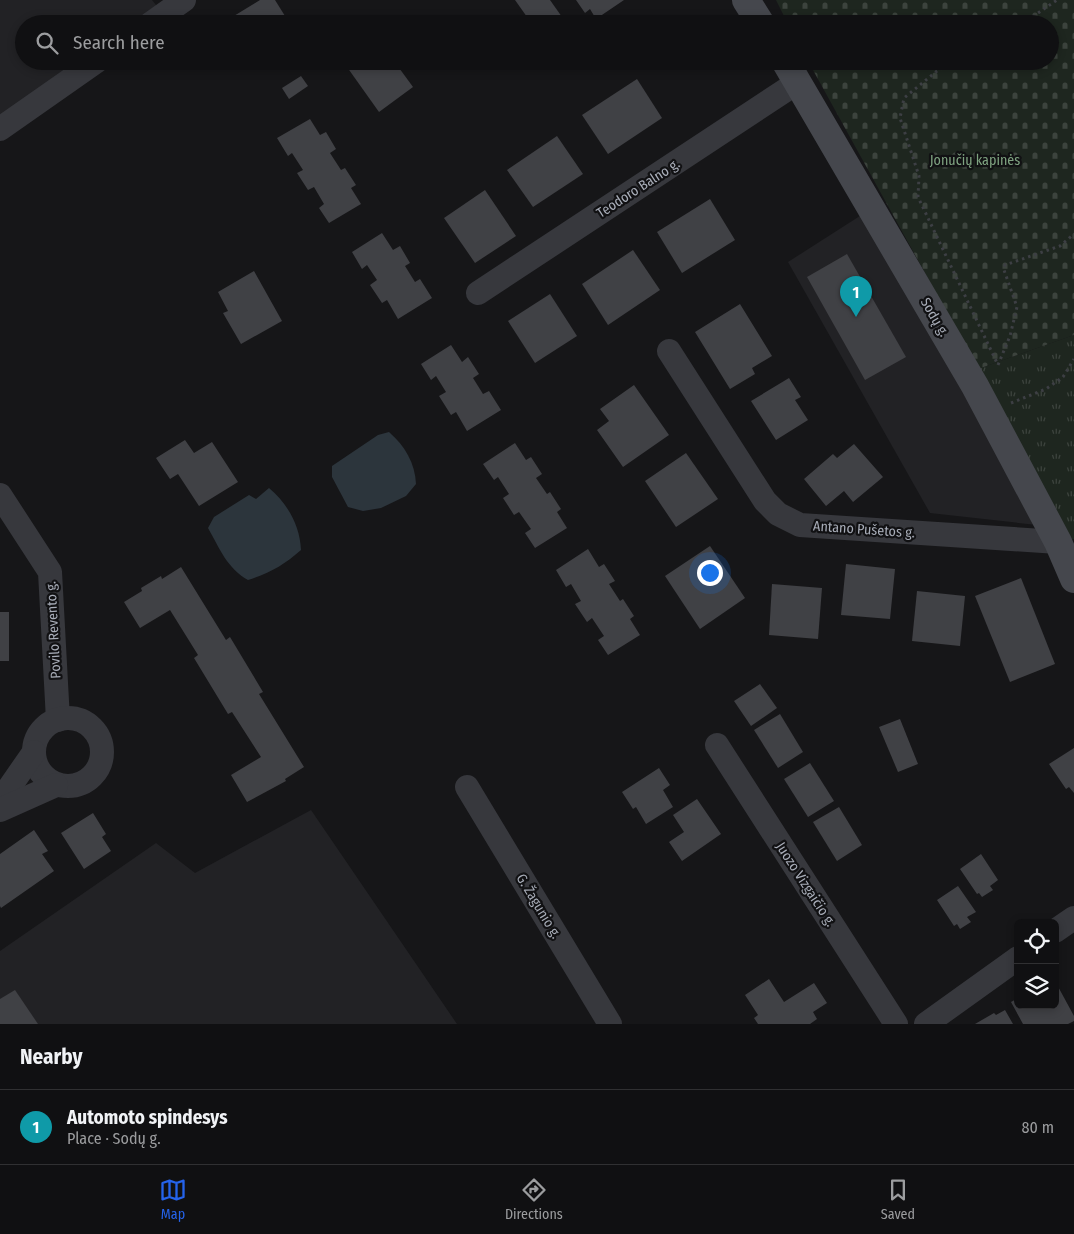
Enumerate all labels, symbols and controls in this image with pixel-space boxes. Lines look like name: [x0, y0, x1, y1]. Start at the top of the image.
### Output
search box: [15, 15, 1059, 70]
icon: search: [33, 29, 61, 57]
text: Search here: [73, 31, 165, 54]
park label: Jonučių kapinės: [930, 152, 1020, 169]
street label: Teodoro Balno g.: [594, 155, 683, 222]
pin: 1: [840, 276, 872, 317]
street label: Sodų g.: [917, 295, 952, 340]
street label: Antano Pušetos g.: [813, 517, 915, 542]
your location: [697, 560, 723, 586]
street label: Povilo Revento g.: [42, 581, 65, 679]
street label: Juozo Vizgaičio g.: [772, 839, 839, 930]
street label: G. Žagunio g.: [513, 870, 565, 942]
map controls: [1014, 919, 1059, 1009]
button: locate: [1014, 919, 1059, 964]
button: layers: [1014, 964, 1059, 1009]
text: Nearby: [20, 1044, 82, 1070]
text: Automoto spindesys: [67, 1106, 228, 1129]
text: 1: [33, 1118, 39, 1137]
text: 80 m: [1022, 1118, 1054, 1137]
text: Place · Sodų g.: [67, 1129, 161, 1148]
tab: Map: [159, 1176, 187, 1223]
tab: Directions: [505, 1176, 563, 1223]
tab: Saved: [881, 1176, 915, 1223]

